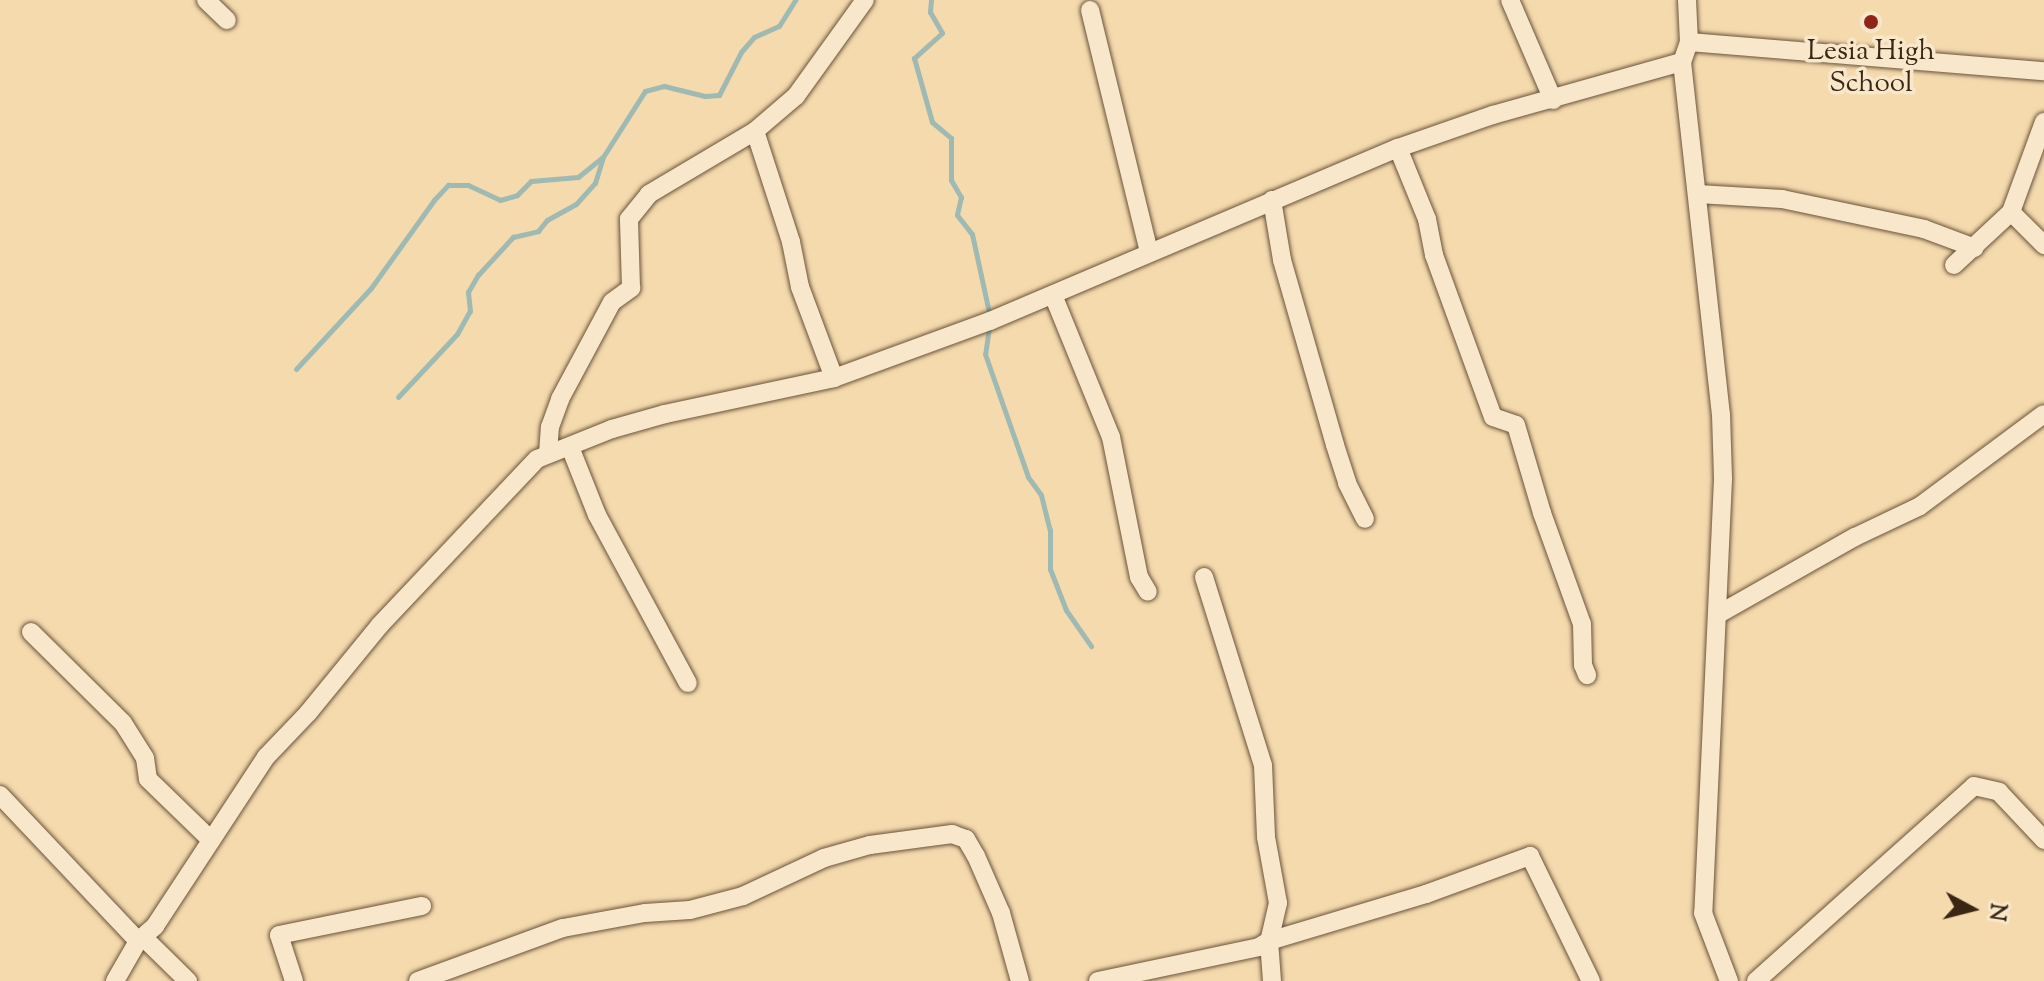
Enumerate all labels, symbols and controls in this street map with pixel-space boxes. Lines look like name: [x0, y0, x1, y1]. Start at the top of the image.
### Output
marker: Lesia High School: [1862, 13, 1880, 31]
place label: Lesia High School: [1807, 35, 1935, 101]
north arrow: [1932, 869, 2012, 949]
text: N: [1979, 901, 2013, 923]

